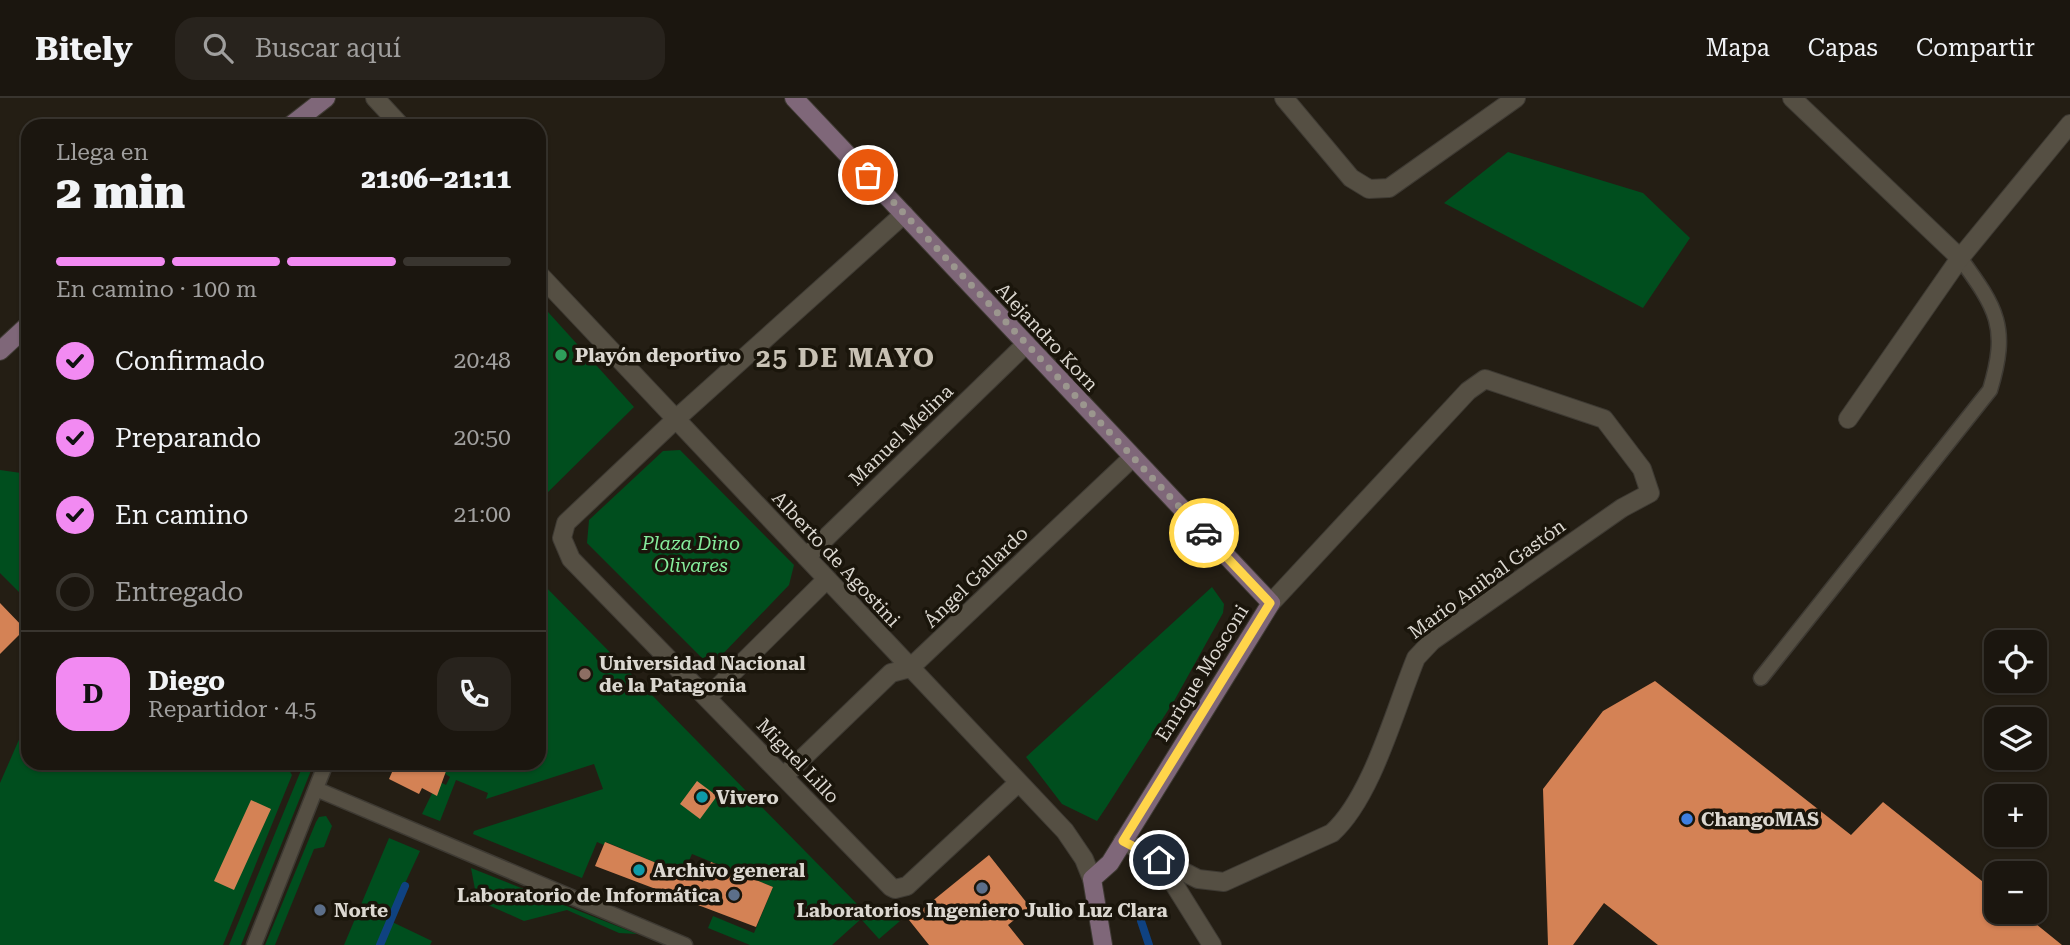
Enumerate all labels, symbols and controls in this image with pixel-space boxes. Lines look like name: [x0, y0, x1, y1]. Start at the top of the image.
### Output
search box: [175, 17, 665, 80]
text: Bitely: [35, 29, 133, 68]
icon: search: [199, 29, 237, 67]
text: Buscar aquí: [255, 33, 401, 63]
text: Mapa: [1706, 34, 1770, 62]
text: Capas: [1808, 34, 1878, 62]
text: Compartir: [1916, 34, 2035, 62]
text: Llega en: [56, 139, 148, 166]
pin: [838, 145, 898, 205]
icon: bag: [849, 156, 887, 194]
text: 21:06–21:11: [361, 164, 511, 194]
text: 2 min: [56, 165, 185, 219]
text: En camino · 100 m: [56, 276, 257, 303]
street label: Alejandro Korn: [991, 278, 1103, 396]
icon: check: [56, 342, 94, 380]
district label: 25 DE MAYO: [756, 343, 936, 373]
place label: Playón deportivo: [575, 344, 741, 367]
text: Confirmado: [115, 346, 265, 376]
text: 20:48: [454, 347, 511, 374]
marker: Playón deportivo: [553, 347, 569, 363]
street label: Manuel Melina: [844, 379, 958, 490]
icon: check: [56, 419, 94, 457]
text: Preparando: [115, 423, 261, 453]
text: 20:50: [454, 424, 511, 451]
street label: Alberto de Agostini: [767, 486, 905, 632]
icon: check: [56, 496, 94, 534]
courier: [1169, 498, 1239, 568]
text: En camino: [115, 500, 248, 530]
text: 21:00: [454, 501, 511, 528]
icon: car: [1185, 514, 1223, 552]
street label: Mario Anibal Gastón: [1404, 514, 1570, 644]
street label: Ángel Gallardo: [919, 522, 1033, 632]
park label: Plaza Dino Olivares: [641, 532, 740, 577]
text: Entregado: [115, 577, 244, 607]
street label: Enrique Mosconi: [1151, 600, 1253, 746]
map controls: [1984, 630, 2047, 924]
button: locate: [1984, 630, 2047, 693]
place label: Universidad Nacional de la Patagonia: [599, 652, 805, 697]
button: phone: [437, 657, 511, 731]
text: Diego: [148, 666, 225, 696]
marker: Universidad Nacional de la Patagonia: [577, 666, 593, 682]
text: D: [83, 679, 103, 709]
text: Repartidor · 4.5: [148, 696, 317, 723]
button: layers: [1984, 707, 2047, 770]
street label: Miguel Lillo: [752, 714, 844, 808]
button: +: [1984, 784, 2047, 847]
place label: Vivero: [716, 786, 779, 809]
marker: Vivero: [694, 789, 710, 805]
place label: ChangoMAS: [1701, 808, 1819, 831]
marker: ChangoMAS: [1679, 811, 1695, 827]
pin: [1129, 830, 1189, 890]
icon: home: [1140, 841, 1178, 879]
place label: Archivo general: [653, 859, 805, 882]
button: −: [1984, 861, 2047, 924]
marker: Archivo general: [631, 862, 647, 878]
marker: Laboratorios Ingeniero Julio Luz Clara: [974, 880, 990, 896]
place label: Laboratorio de Informática: [457, 884, 720, 907]
marker: Laboratorio de Informática: [726, 887, 742, 903]
place label: Norte: [334, 899, 388, 922]
place label: Laboratorios Ingeniero Julio Luz Clara: [796, 899, 1168, 922]
marker: Norte: [312, 902, 328, 918]

